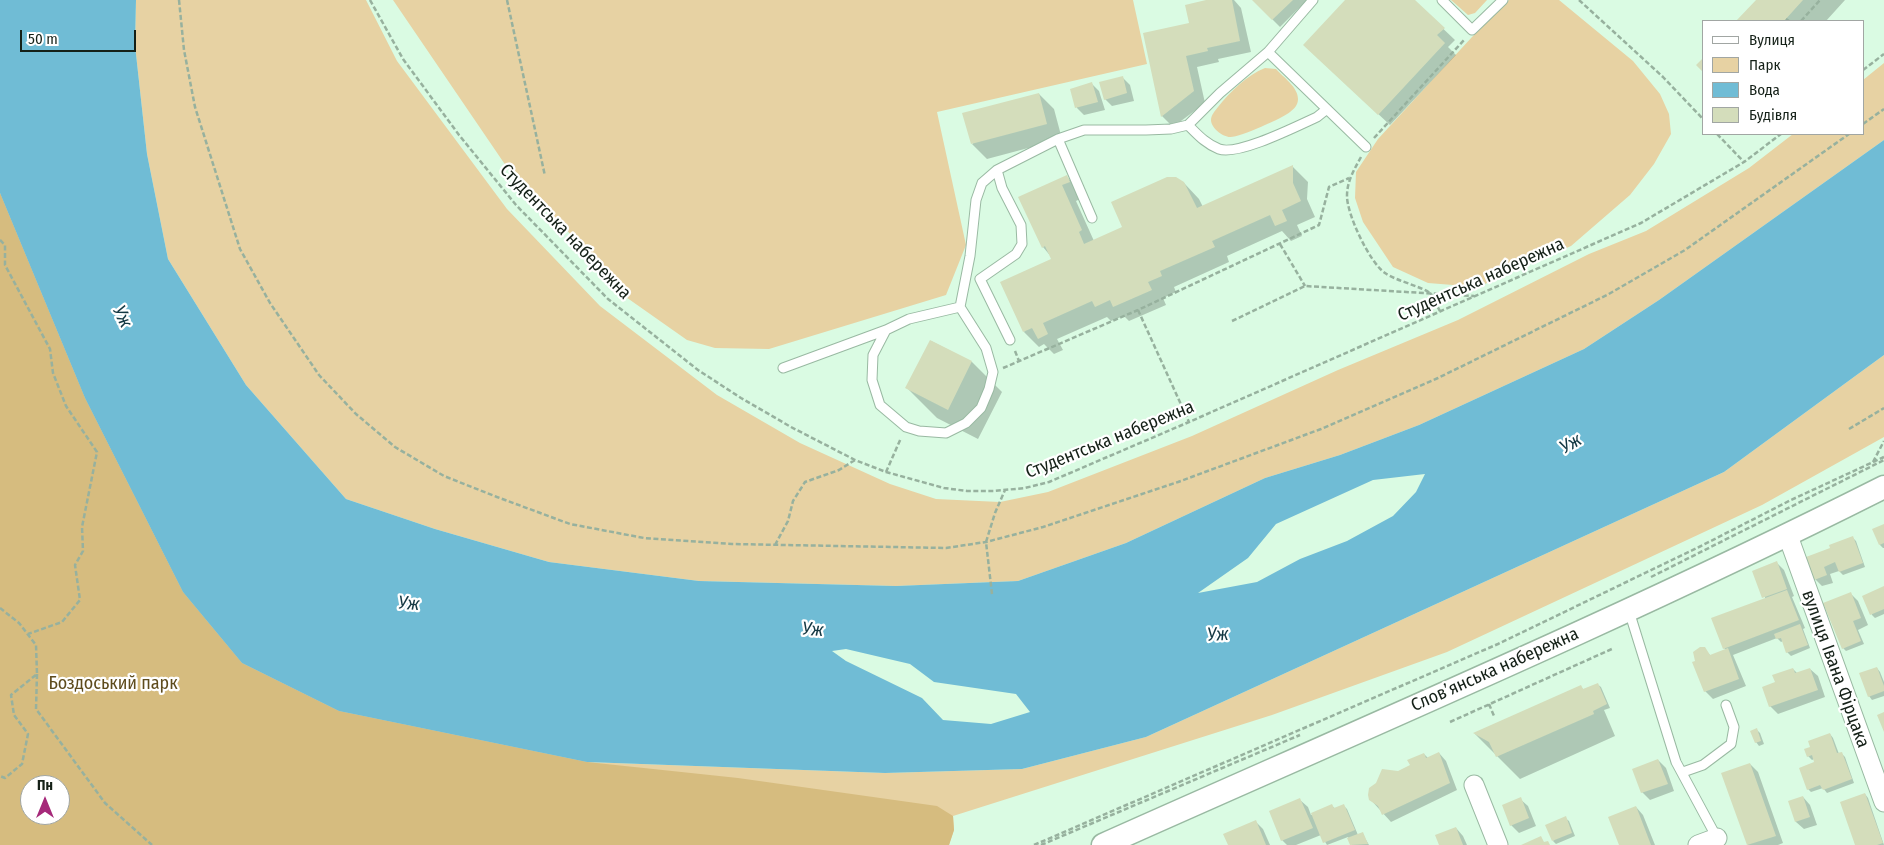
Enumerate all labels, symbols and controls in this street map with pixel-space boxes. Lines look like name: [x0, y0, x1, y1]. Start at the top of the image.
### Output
scale bar: [22, 20, 139, 52]
legend: [1702, 20, 1864, 135]
text: 50 m: [28, 30, 58, 48]
text: Вулиця: [1749, 31, 1795, 49]
text: Парк: [1749, 56, 1780, 74]
text: Вода: [1749, 81, 1780, 99]
text: Будівля: [1749, 106, 1797, 124]
street label: Студентська набережна: [495, 160, 635, 304]
street label: Студентська набережна: [1394, 234, 1568, 326]
water label: Уж: [107, 302, 137, 332]
street label: Студентська набережна: [1023, 396, 1197, 484]
water label: Уж: [1556, 429, 1586, 459]
street label: вулиця Івана Фірцака: [1796, 587, 1874, 751]
water label: Уж: [397, 592, 421, 616]
water label: Уж: [801, 618, 825, 642]
water label: Уж: [1207, 623, 1229, 647]
street label: Словʼянська набережна: [1408, 623, 1582, 717]
park label: Боздоський парк: [48, 673, 178, 695]
north arrow: [20, 775, 70, 825]
text: Пн: [37, 777, 53, 794]

